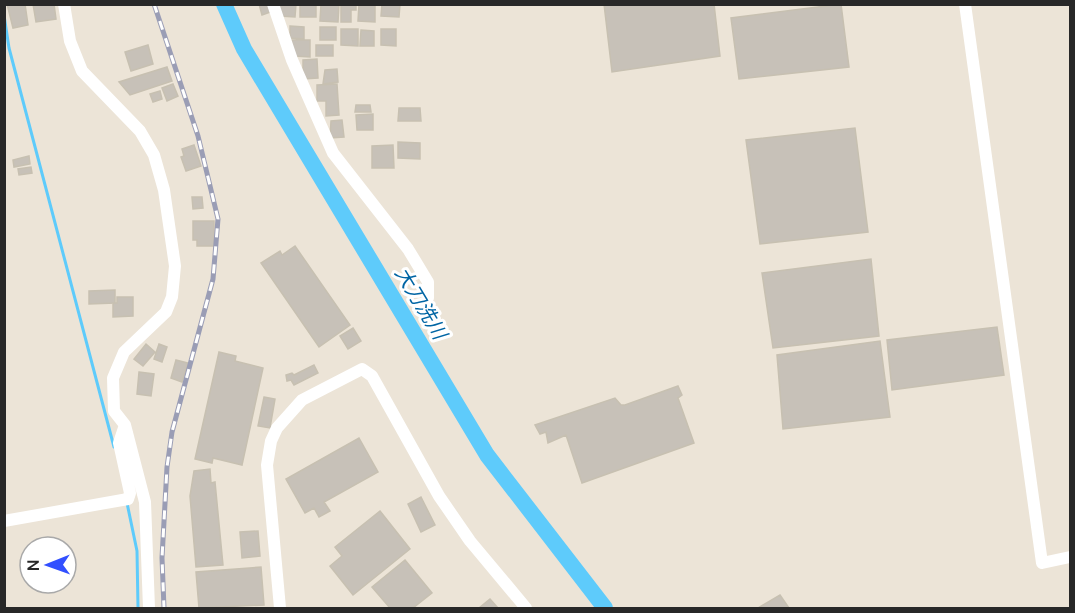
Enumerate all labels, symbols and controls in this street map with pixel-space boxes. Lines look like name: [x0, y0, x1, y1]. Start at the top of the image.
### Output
water label: 大刀洗川: [389, 262, 455, 346]
north arrow: [18, 535, 78, 595]
text: N: [22, 559, 44, 571]

